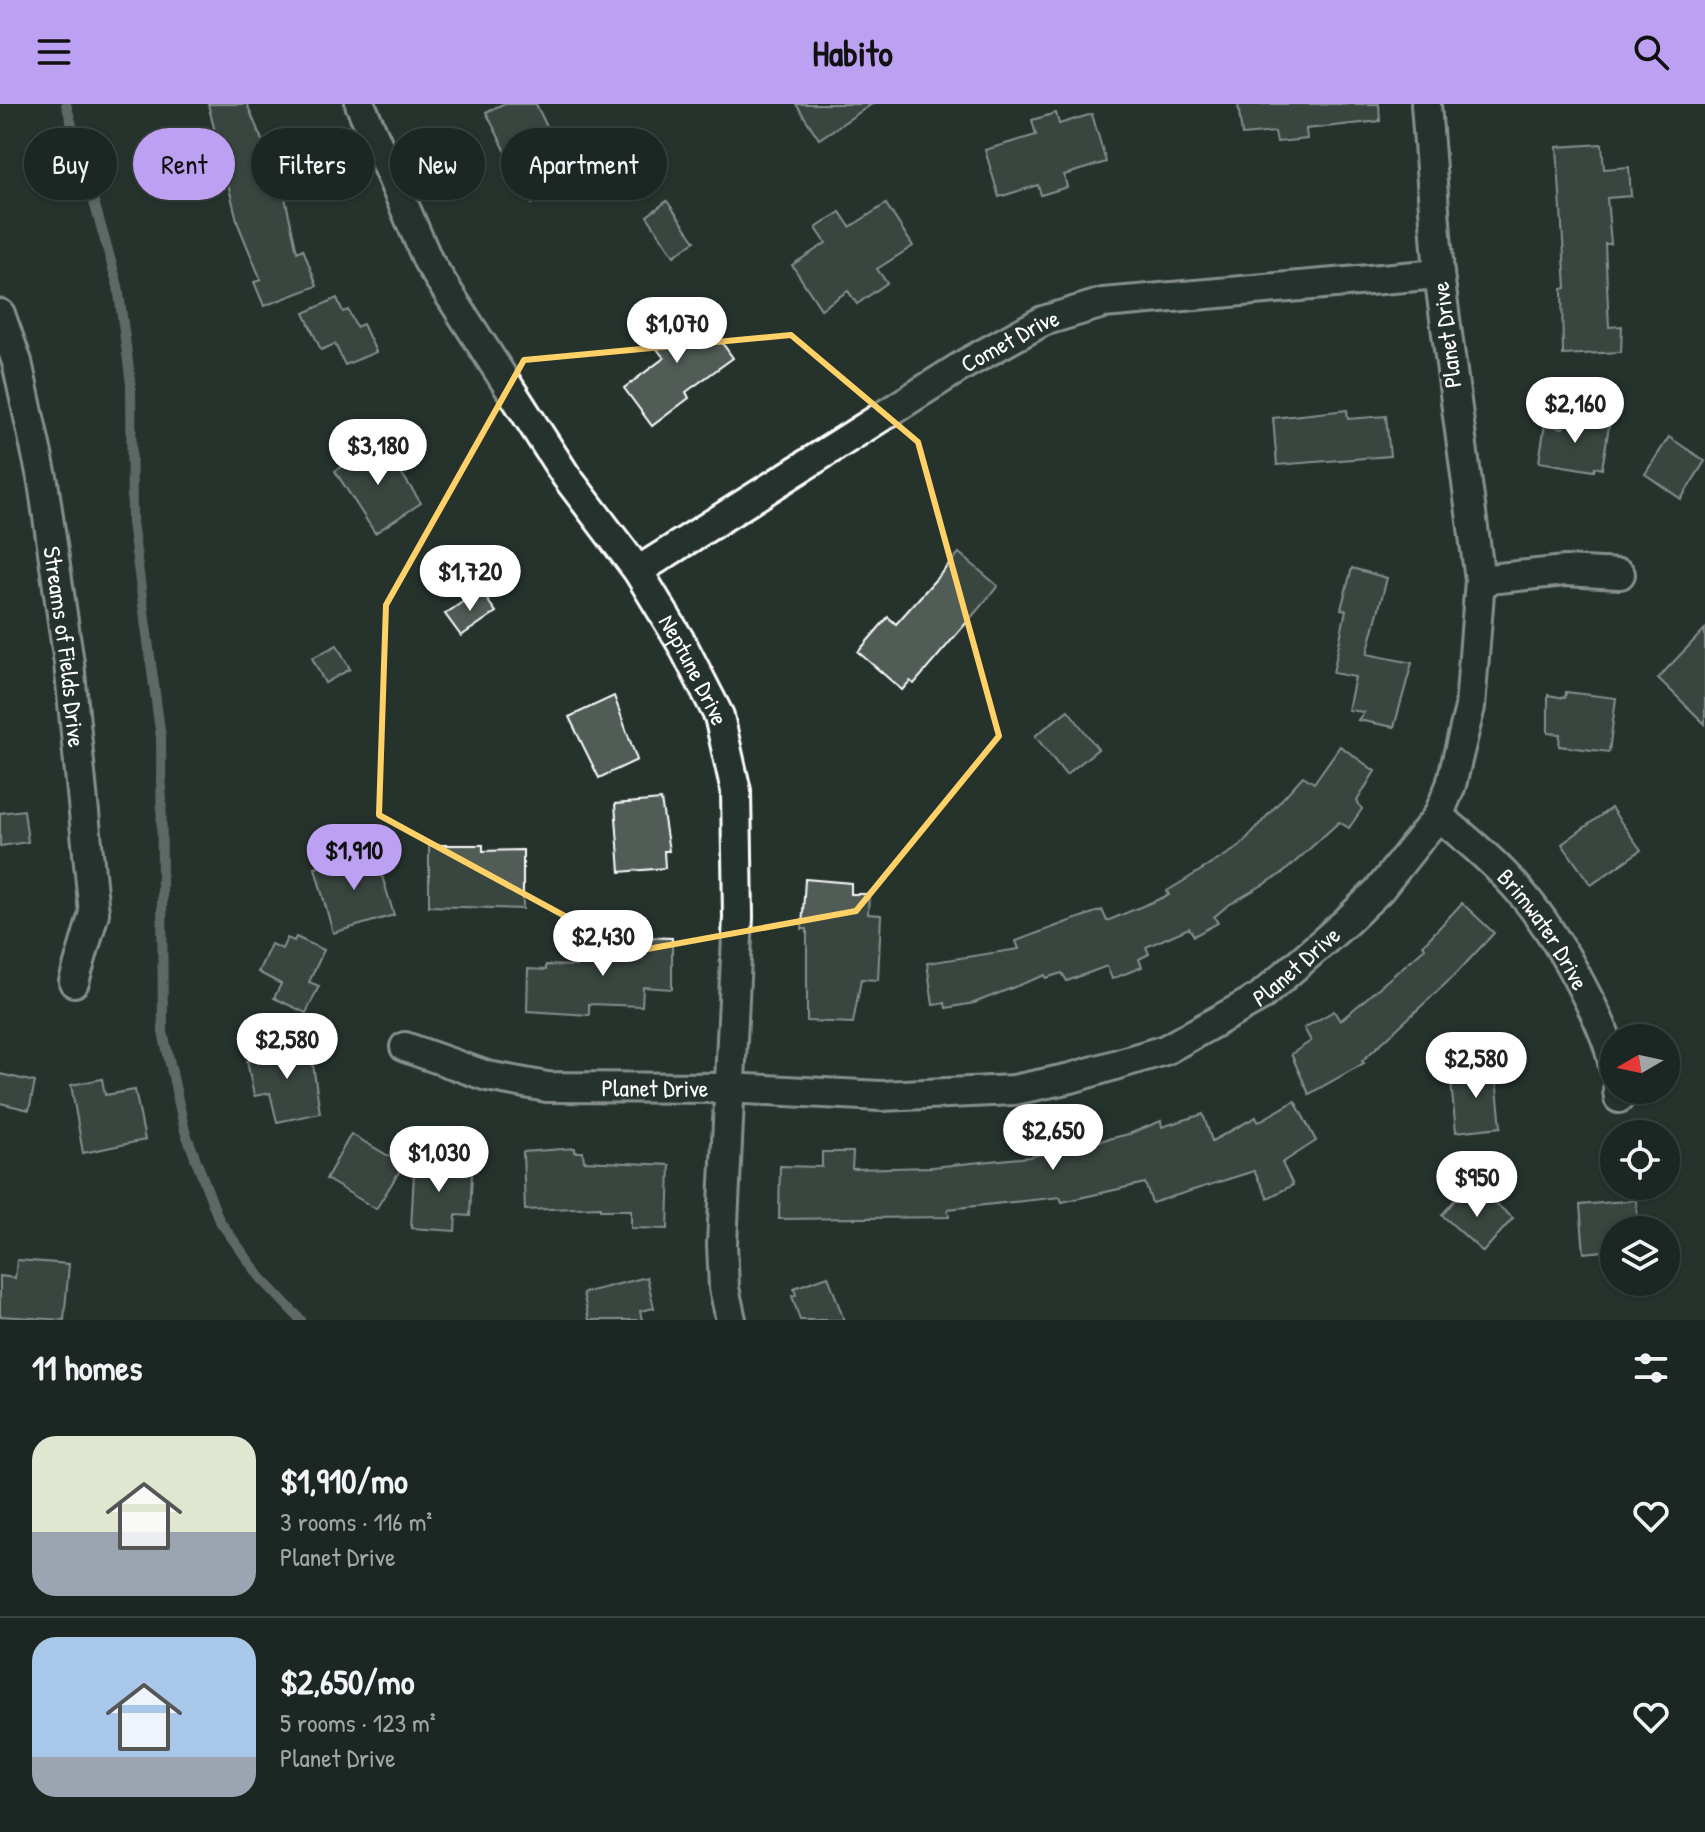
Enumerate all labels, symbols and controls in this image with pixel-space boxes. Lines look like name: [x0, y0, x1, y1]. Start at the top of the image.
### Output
text: Habito: [812, 28, 893, 77]
icon: menu: [32, 30, 76, 74]
icon: search: [1629, 30, 1673, 74]
chip: Buy: [24, 128, 117, 200]
chip: Rent: [133, 128, 235, 200]
chip: Filters: [251, 128, 374, 200]
chip: New: [390, 128, 485, 200]
chip: Apartment: [501, 128, 667, 200]
street label: Planet Drive: [1424, 280, 1468, 390]
pin: $1,070: [612, 297, 742, 365]
street label: Comet Drive: [955, 301, 1063, 379]
text: $1,070: [645, 305, 709, 340]
pin: $2,160: [1510, 377, 1640, 445]
text: $2,160: [1544, 385, 1606, 420]
pin: $3,180: [313, 419, 443, 487]
text: $3,180: [347, 427, 409, 462]
street label: Streams of Fields Drive: [36, 544, 93, 749]
pin: $1,720: [405, 545, 535, 613]
text: $1,720: [438, 553, 502, 588]
street label: Neptune Drive: [652, 608, 737, 729]
pin: $1,910: [289, 824, 419, 892]
text: $1,910: [325, 832, 383, 867]
street label: Brimwater Drive: [1491, 861, 1597, 996]
pin: $2,430: [538, 910, 668, 978]
text: $2,430: [571, 918, 635, 953]
street label: Planet Drive: [1247, 918, 1347, 1014]
pin: $2,580: [222, 1013, 352, 1081]
text: $2,580: [255, 1021, 319, 1056]
north arrow: [1600, 1024, 1680, 1104]
map controls: [1600, 1024, 1680, 1296]
pin: $2,580: [1411, 1032, 1541, 1100]
text: $2,580: [1444, 1040, 1508, 1075]
street label: Planet Drive: [602, 1071, 709, 1104]
pin: $2,650: [988, 1104, 1118, 1172]
text: $2,650: [1021, 1112, 1085, 1147]
button: locate: [1600, 1120, 1680, 1200]
pin: $1,030: [374, 1126, 504, 1194]
text: $1,030: [408, 1134, 470, 1169]
pin: $950: [1430, 1151, 1524, 1219]
text: $950: [1454, 1159, 1500, 1194]
button: layers: [1600, 1216, 1680, 1296]
text: 11 homes: [32, 1345, 142, 1391]
icon: filters: [1629, 1346, 1673, 1390]
text: $1,910/mo: [280, 1458, 408, 1504]
icon: home: [96, 1468, 192, 1564]
icon: heart: [1629, 1494, 1673, 1538]
text: 3 rooms · 116 m²: [280, 1504, 432, 1539]
text: Planet Drive: [280, 1539, 396, 1574]
text: $2,650/mo: [280, 1659, 414, 1705]
icon: home: [96, 1669, 192, 1765]
icon: heart: [1629, 1695, 1673, 1739]
text: 5 rooms · 123 m²: [280, 1705, 436, 1740]
text: Planet Drive: [280, 1740, 396, 1775]

